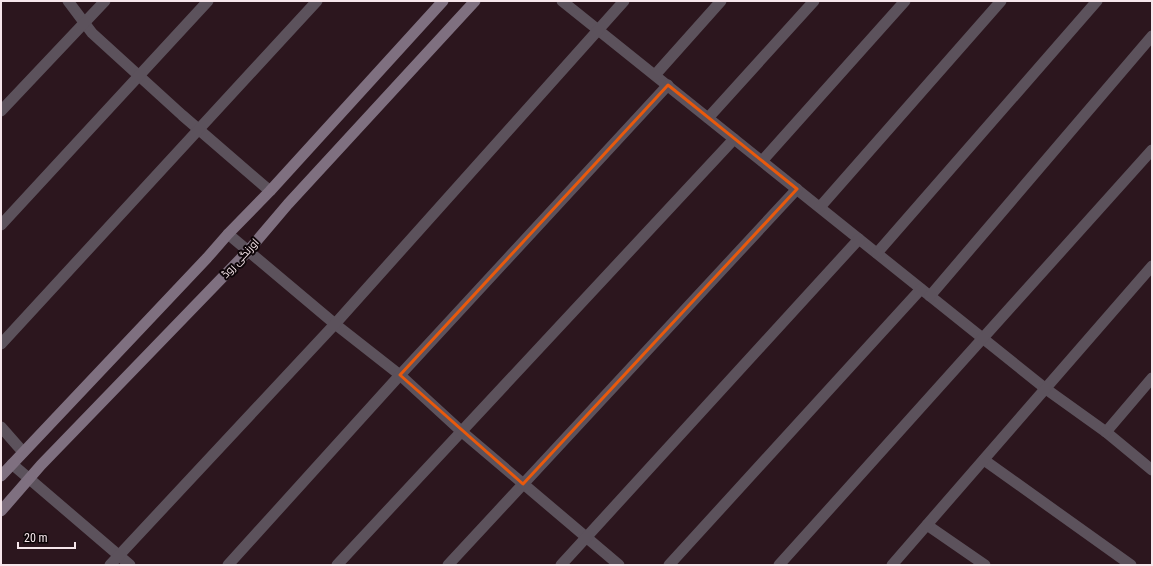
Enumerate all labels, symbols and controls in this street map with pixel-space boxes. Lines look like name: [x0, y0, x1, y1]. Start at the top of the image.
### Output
street label: اورنگی روڈ: [219, 236, 262, 281]
scale bar: [18, 524, 75, 550]
text: 20 m: [24, 531, 48, 545]

